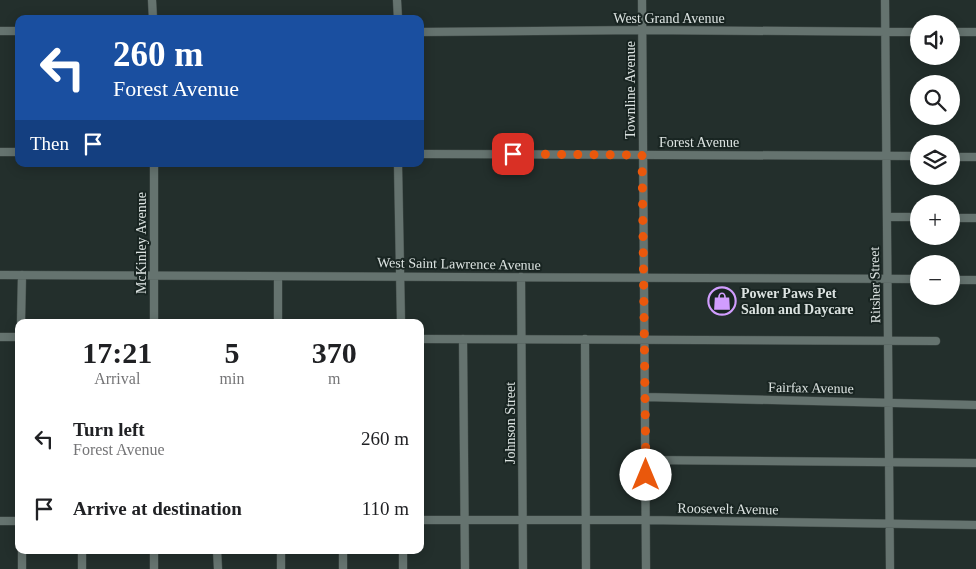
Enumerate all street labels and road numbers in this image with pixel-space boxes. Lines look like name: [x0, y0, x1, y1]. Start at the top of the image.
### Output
street label: West Grand Avenue: [613, 11, 725, 26]
street label: Townline Avenue: [623, 41, 638, 139]
street label: Forest Avenue: [659, 135, 739, 150]
street label: McKinley Avenue: [134, 192, 149, 294]
street label: Ritsher Street: [867, 246, 883, 323]
street label: West Saint Lawrence Avenue: [377, 255, 541, 273]
street label: Fairfax Avenue: [768, 380, 854, 396]
street label: Johnson Street: [503, 382, 518, 464]
street label: Roosevelt Avenue: [677, 501, 779, 517]

